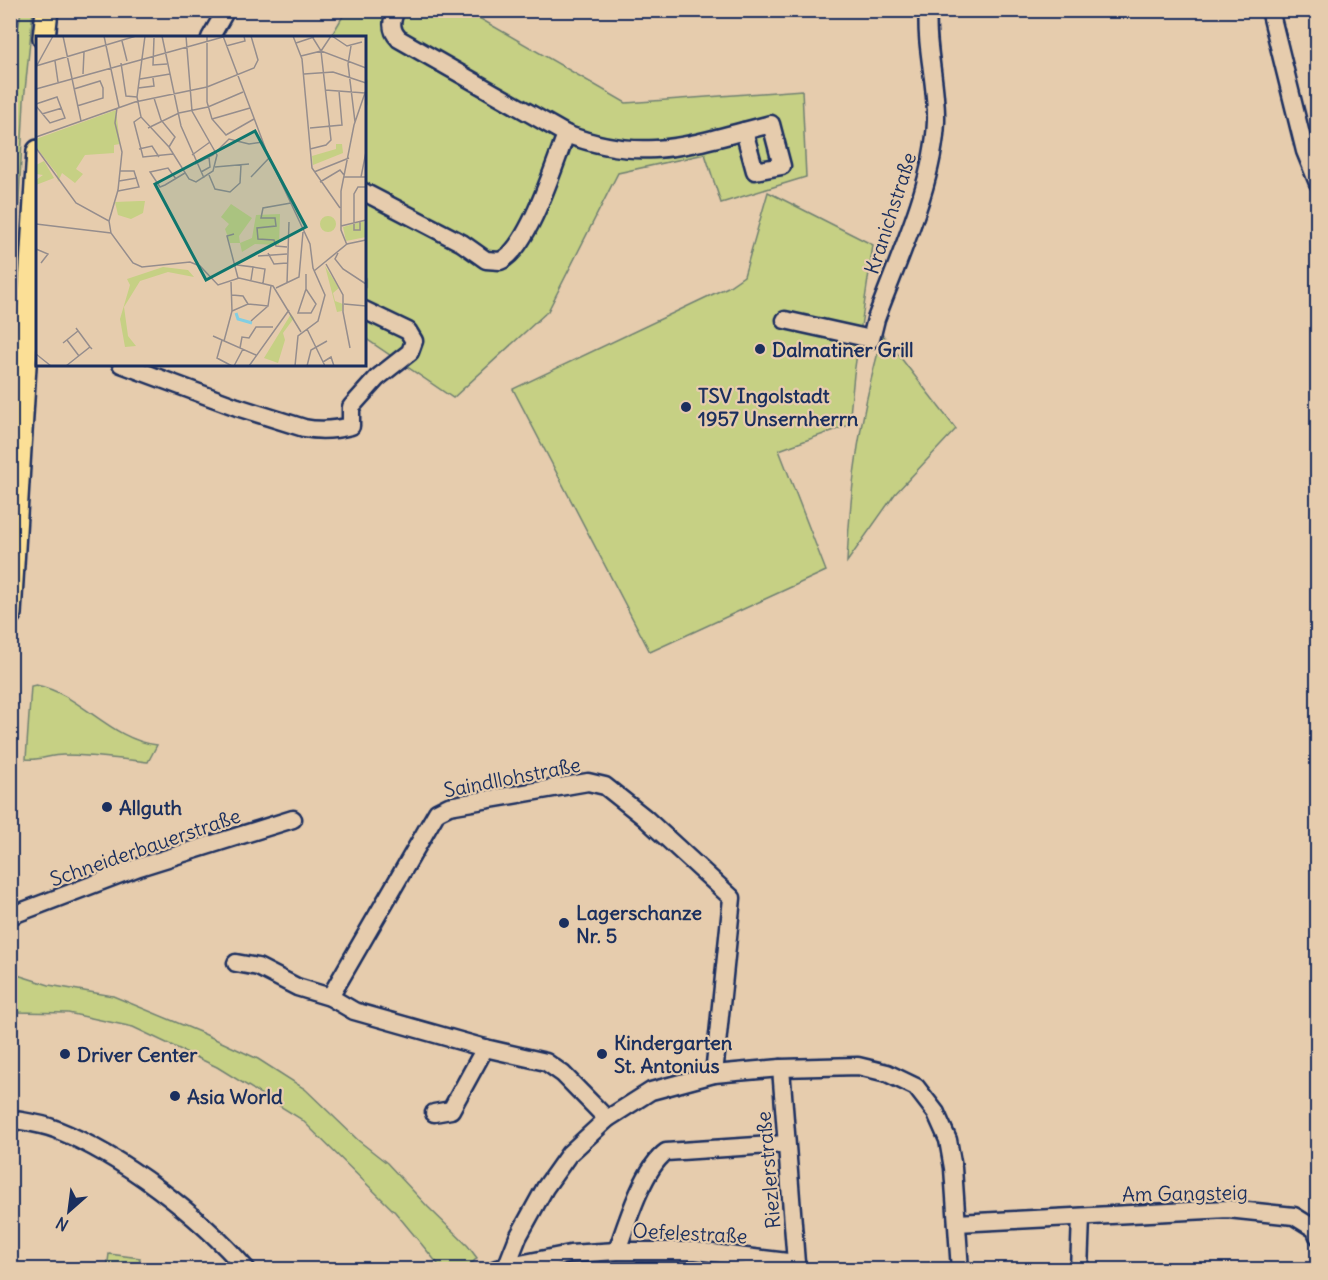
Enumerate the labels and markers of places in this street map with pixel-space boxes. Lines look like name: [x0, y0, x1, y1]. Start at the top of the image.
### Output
place label: Dalmatiner Grill: [772, 337, 914, 362]
marker: Dalmatiner Grill: [753, 342, 767, 356]
place label: TSV Ingolstadt 1957 Unsernherrn: [698, 383, 859, 431]
marker: TSV Ingolstadt 1957 Unsernherrn: [679, 400, 693, 414]
place label: Allguth: [119, 795, 182, 820]
marker: Allguth: [100, 800, 114, 814]
place label: Lagerschanze Nr. 5: [576, 900, 702, 948]
marker: Lagerschanze Nr. 5: [557, 916, 571, 930]
place label: Kindergarten St. Antonius: [614, 1030, 733, 1078]
place label: Driver Center: [77, 1042, 198, 1067]
marker: Driver Center: [58, 1047, 72, 1061]
marker: Kindergarten St. Antonius: [595, 1047, 609, 1061]
place label: Asia World: [187, 1084, 283, 1109]
marker: Asia World: [168, 1089, 182, 1103]

